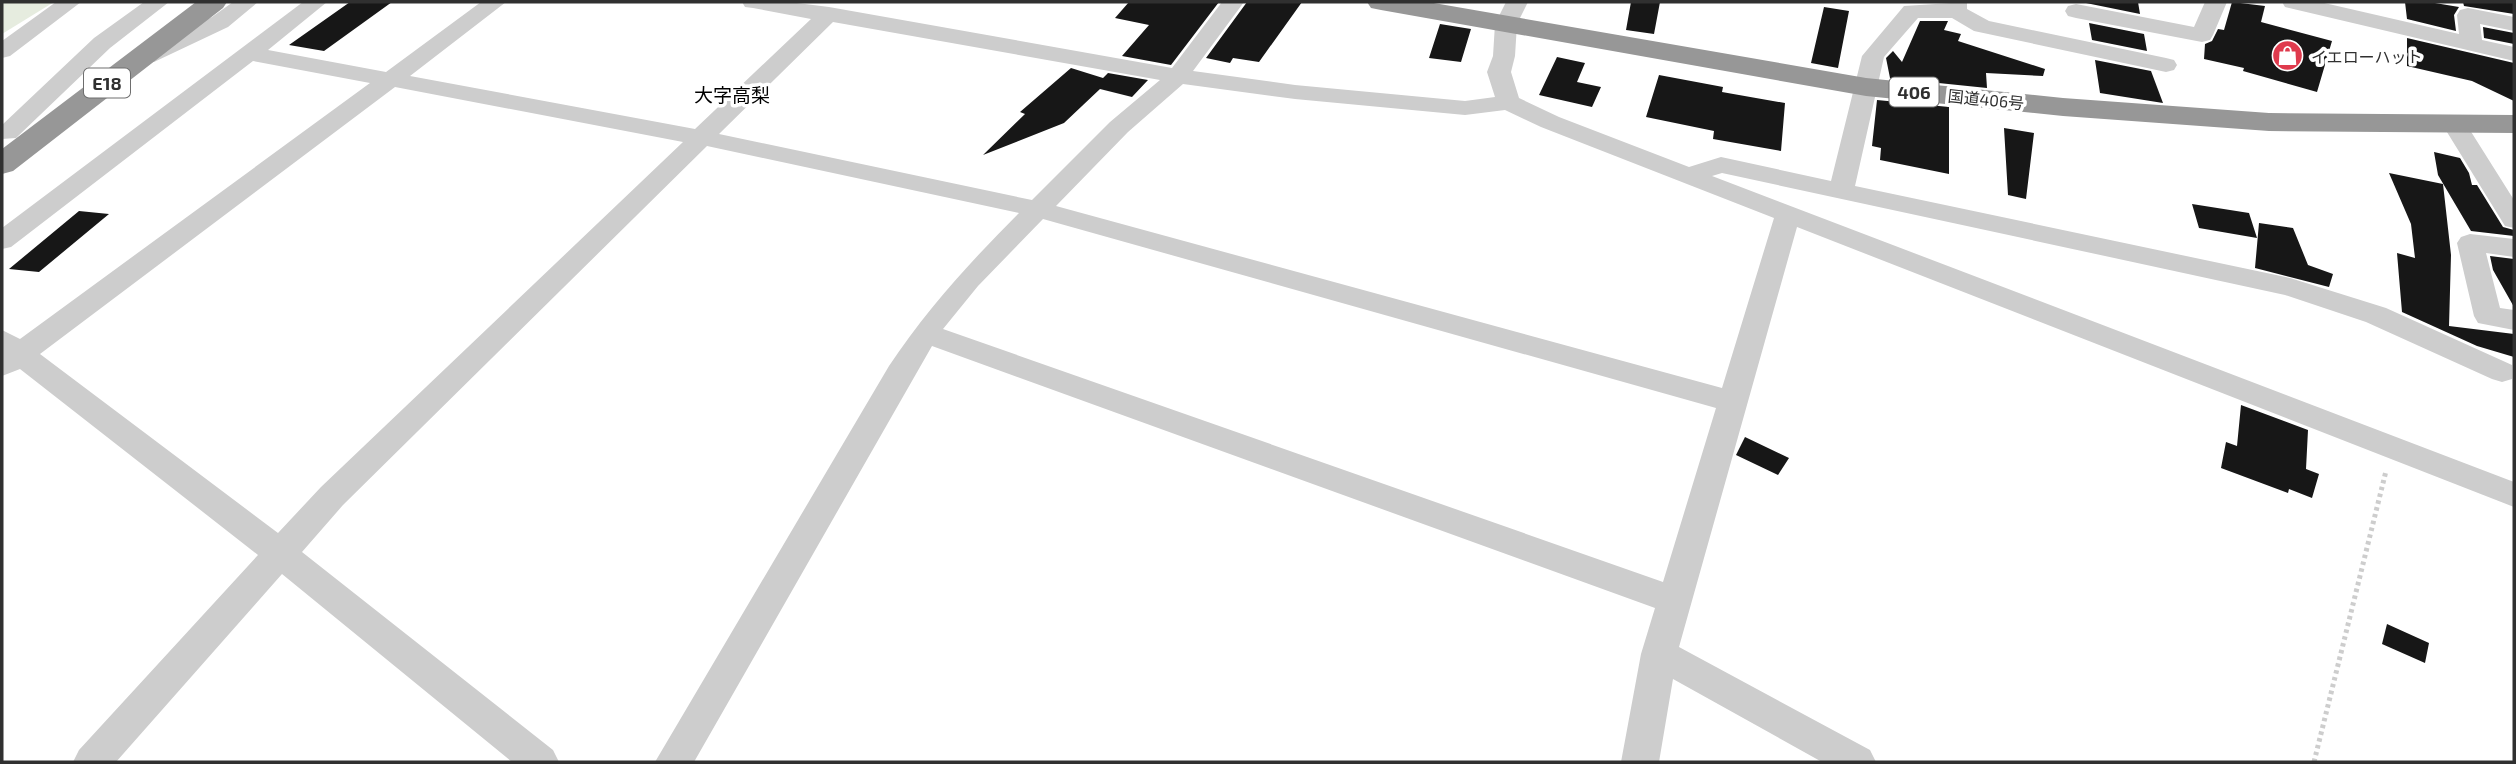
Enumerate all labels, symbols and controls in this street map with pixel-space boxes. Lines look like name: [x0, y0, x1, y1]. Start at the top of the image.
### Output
shop icon: イエローハット: [2271, 39, 2305, 73]
place label: イエローハット: [2311, 47, 2423, 66]
road number: E18: [84, 68, 130, 98]
road number: 406: [1890, 78, 1938, 106]
district label: 大字高梨: [694, 83, 770, 106]
street label: 国道406号: [1947, 86, 2025, 112]

